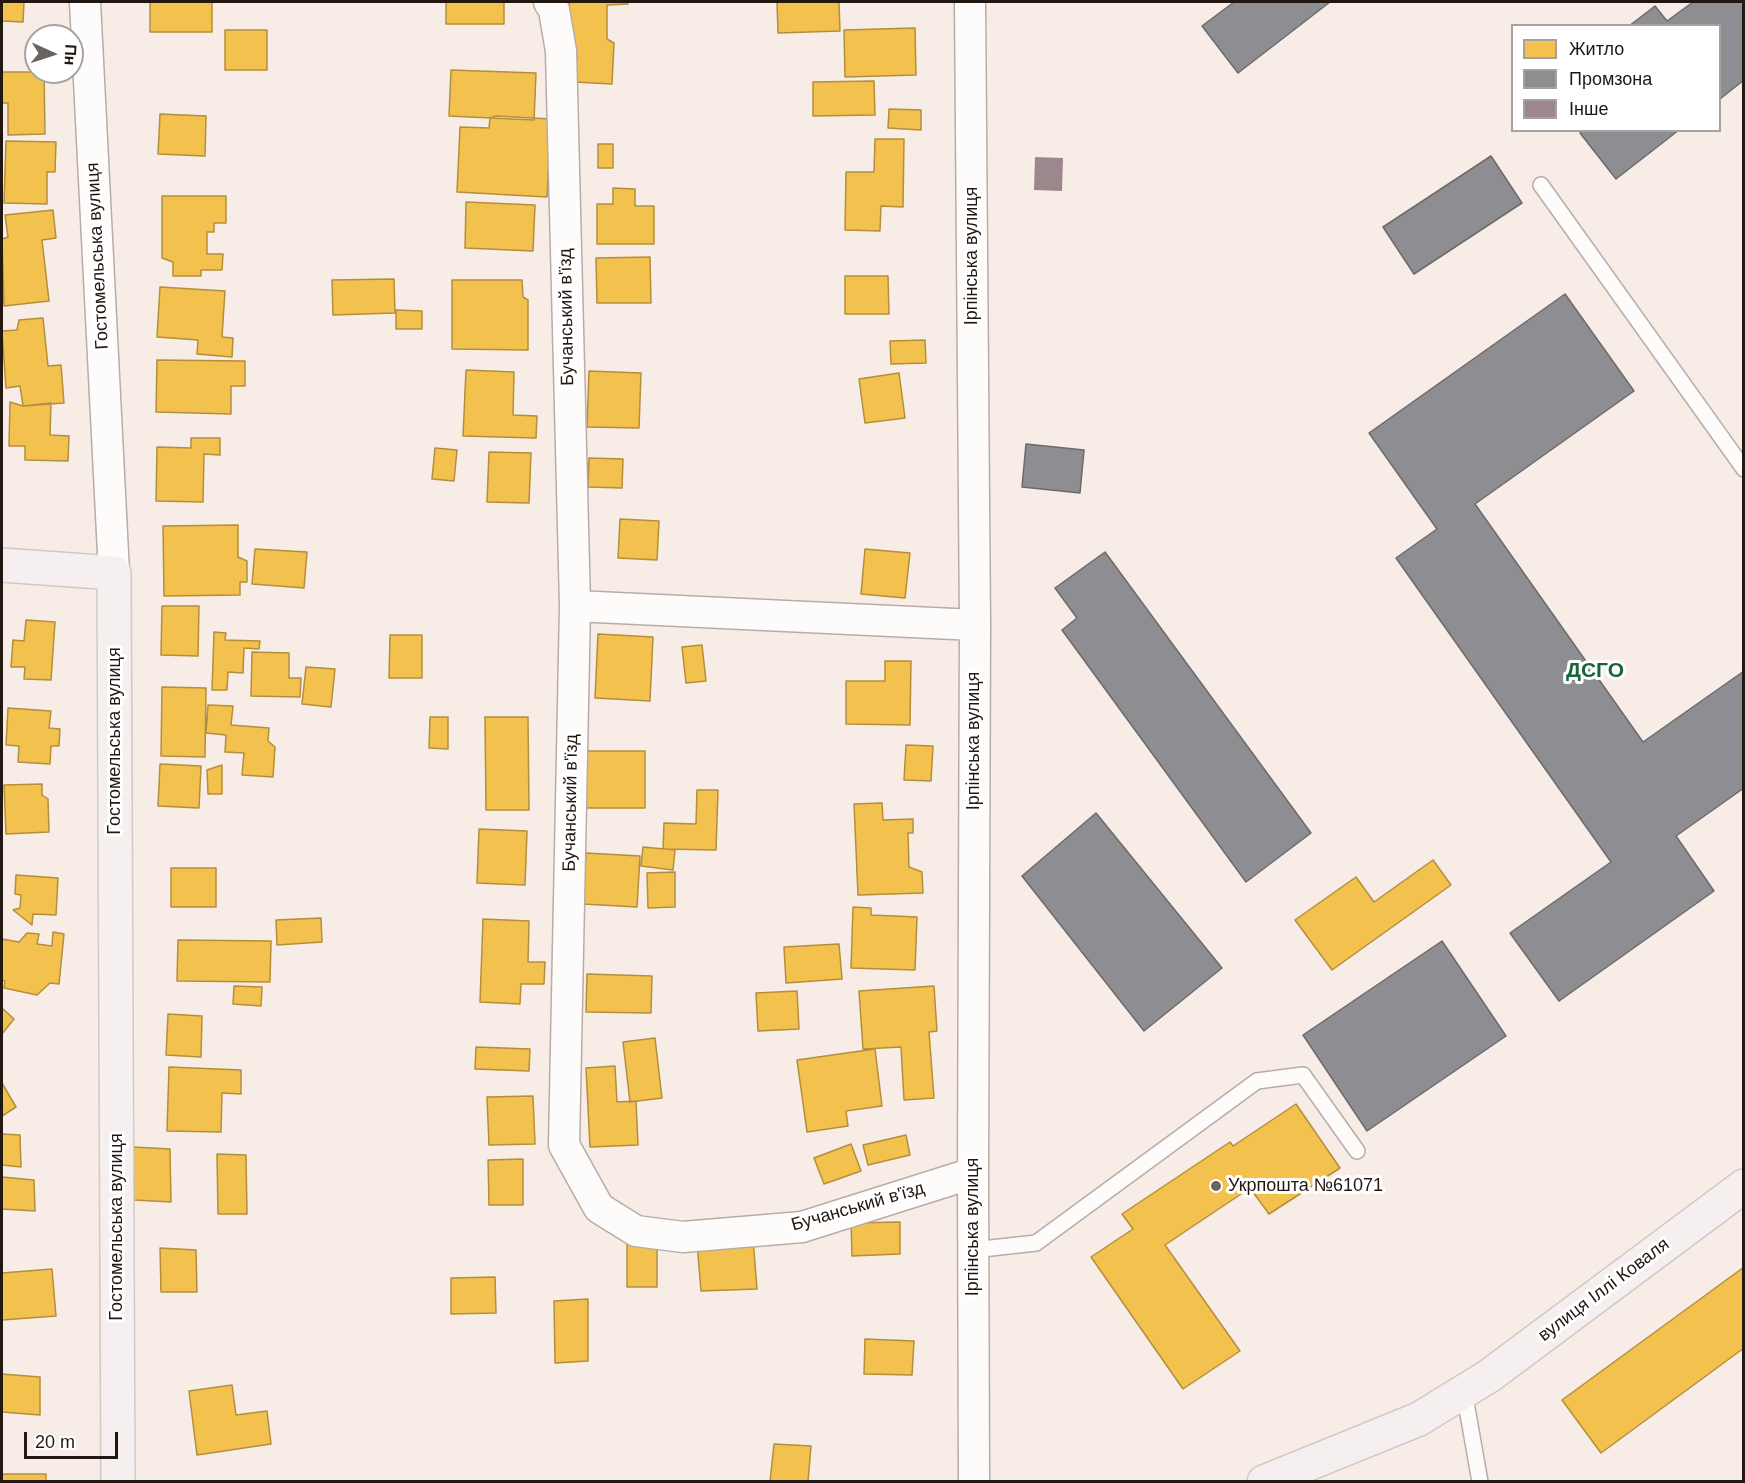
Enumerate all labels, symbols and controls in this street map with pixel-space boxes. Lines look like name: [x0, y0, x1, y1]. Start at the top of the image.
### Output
north arrow: [24, 24, 84, 84]
legend: [1511, 24, 1721, 132]
text: Житло: [1569, 39, 1624, 59]
text: Пн: [61, 44, 80, 66]
text: Промзона: [1569, 69, 1652, 89]
text: Інше: [1569, 99, 1608, 119]
street label: Гостомельська вулиця: [82, 162, 114, 350]
street label: Ірпінська вулиця: [961, 187, 983, 325]
street label: Бучанський в'їзд: [555, 248, 579, 386]
street label: Гостомельська вулиця: [104, 647, 126, 835]
district label: ДСГО: [1566, 658, 1624, 684]
street label: Ірпінська вулиця: [963, 672, 985, 810]
street label: Бучанський в'їзд: [559, 734, 583, 872]
street label: Гостомельська вулиця: [106, 1133, 128, 1321]
street label: Ірпінська вулиця: [962, 1158, 984, 1296]
place label: Укрпошта №61071: [1228, 1175, 1383, 1197]
street label: Бучанський в'їзд: [789, 1178, 927, 1236]
marker: Укрпошта №61071: [1209, 1179, 1223, 1193]
street label: вулиця Іллі Коваля: [1534, 1234, 1674, 1346]
scale bar: [27, 1420, 122, 1458]
text: 20 m: [35, 1432, 75, 1452]

